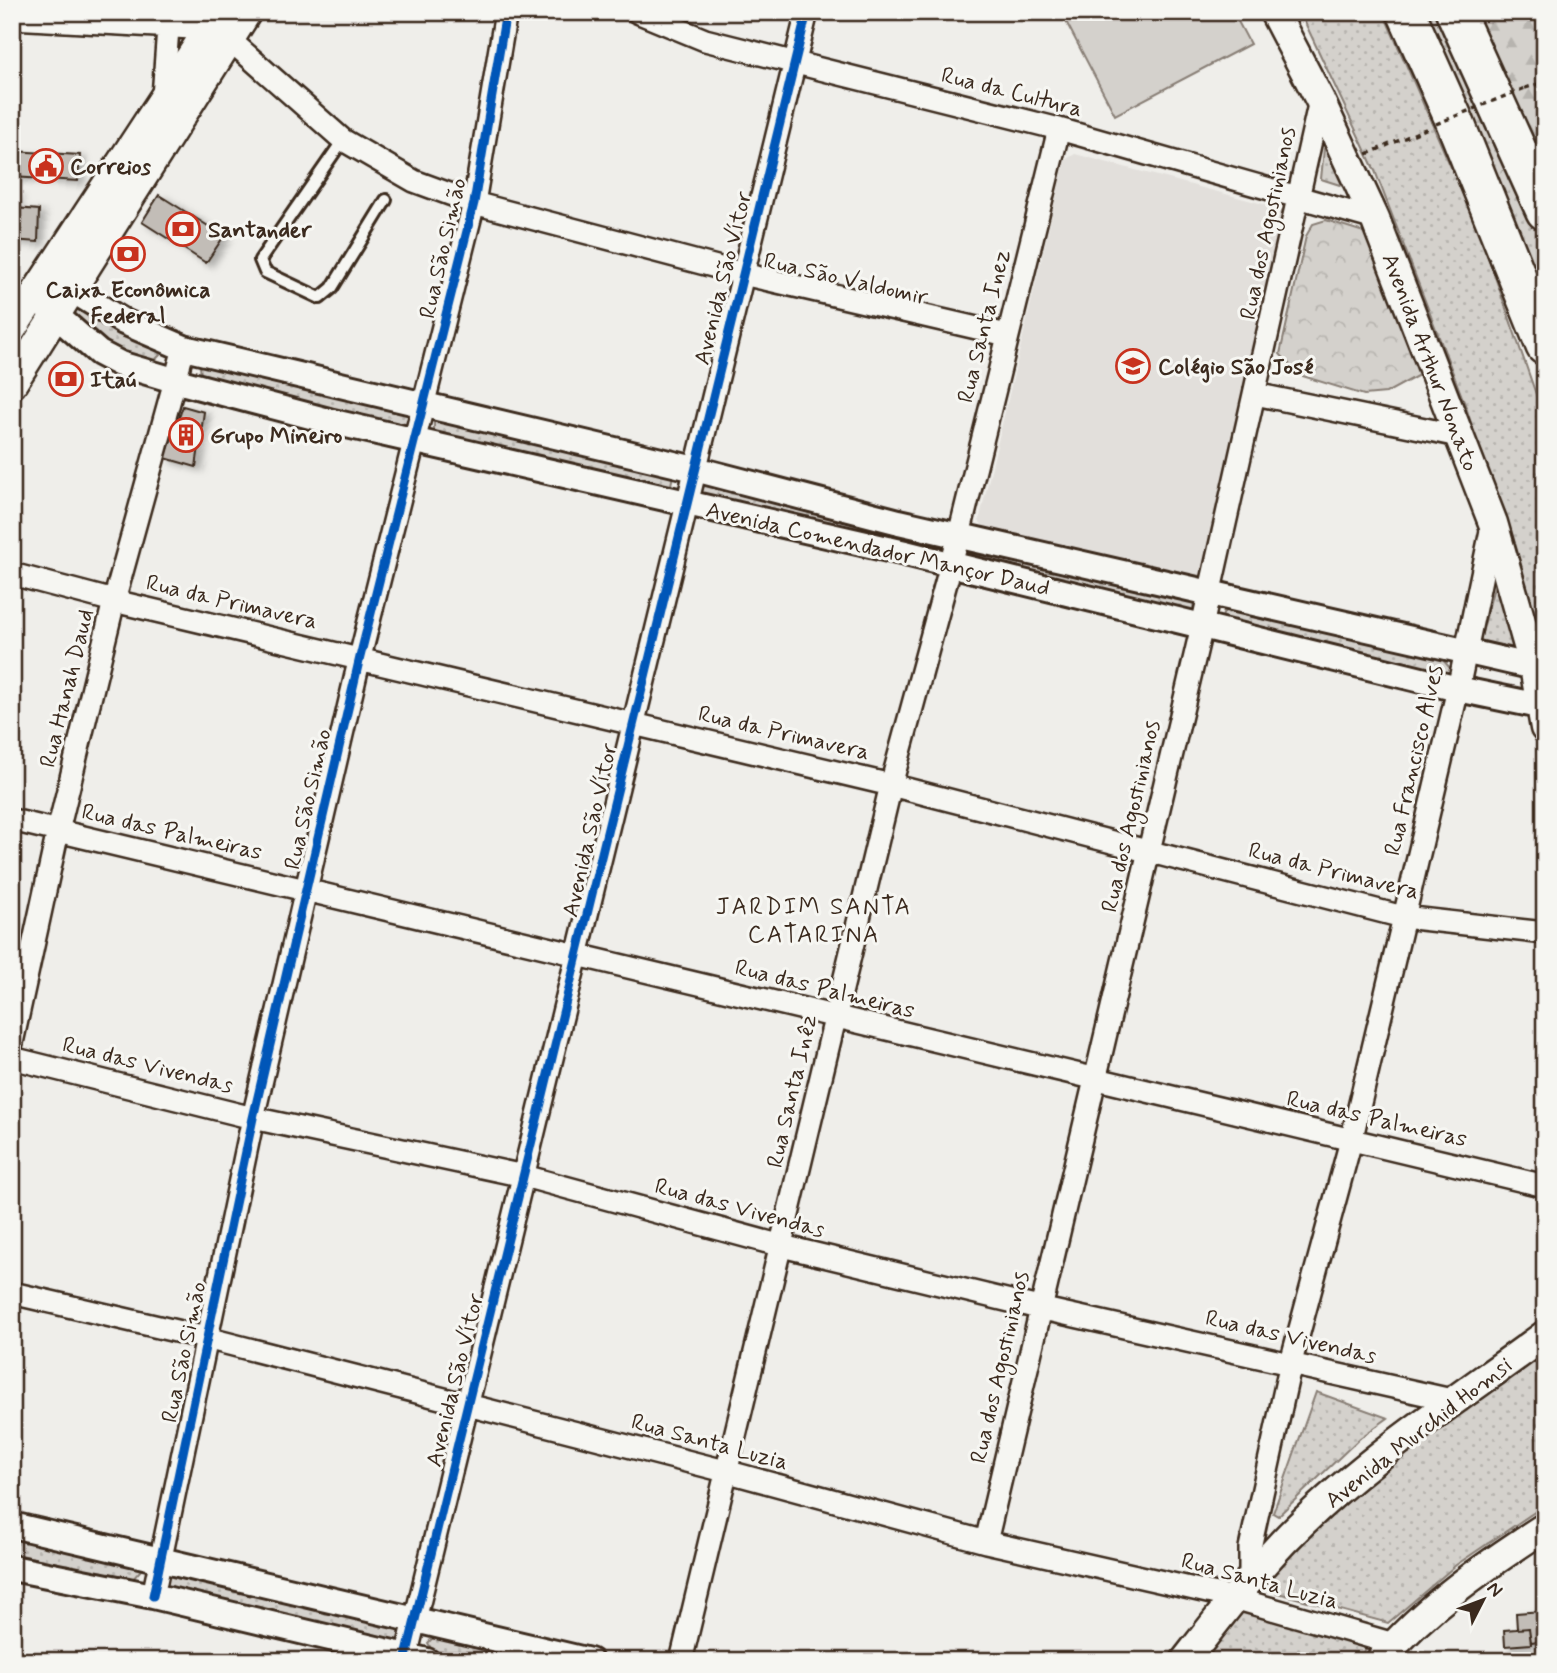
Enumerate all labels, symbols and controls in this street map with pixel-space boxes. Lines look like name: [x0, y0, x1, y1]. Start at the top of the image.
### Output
street label: Rua da Cultura: [938, 61, 1085, 125]
street label: Rua dos Agostinianos: [1234, 124, 1306, 323]
public building icon: Correios: [27, 147, 65, 185]
place label: Correios: [70, 153, 152, 183]
street label: Rua São Simão: [413, 175, 475, 322]
street label: Avenida São Vítor: [688, 188, 760, 368]
bank icon: Santander: [164, 210, 202, 248]
place label: Santander: [208, 216, 313, 246]
bank icon: Caixa Econômica Federal: [109, 235, 147, 273]
street label: Rua São Valdomir: [761, 246, 931, 314]
street label: Rua Santa Inez: [951, 247, 1018, 406]
street label: Avenida Arthur Nonato: [1374, 249, 1485, 476]
place label: Caixa Econômica Federal: [46, 276, 210, 332]
school or university icon: Colégio São José: [1114, 347, 1152, 385]
place label: Colégio São José: [1158, 353, 1314, 383]
bank icon: Itaú: [47, 360, 85, 398]
place label: Itaú: [90, 366, 137, 396]
building icon: Grupo Mineiro: [167, 416, 205, 454]
place label: Grupo Mineiro: [210, 422, 342, 452]
street label: Avenida Comendador Mançor Daud: [703, 496, 1052, 604]
street label: Rua da Primavera: [143, 569, 320, 637]
street label: Rua Hanah Daud: [34, 606, 102, 771]
street label: Rua Francisco Alves: [1378, 662, 1451, 859]
street label: Rua da Primavera: [695, 700, 872, 768]
street label: Rua dos Agostinianos: [1095, 717, 1171, 916]
street label: Rua São Simão: [278, 726, 340, 873]
street label: Avenida São Vítor: [556, 740, 626, 920]
street label: Rua das Palmeiras: [78, 798, 265, 868]
street label: Rua da Primavera: [1245, 836, 1422, 908]
district label: JARDIM SANTA CATARINA: [716, 892, 912, 951]
street label: Rua das Palmeiras: [731, 953, 918, 1027]
street label: Rua Santa Inêz: [761, 1012, 825, 1171]
street label: Rua das Vivendas: [59, 1030, 236, 1102]
street label: Rua das Palmeiras: [1283, 1085, 1470, 1155]
street label: Rua das Vivendas: [651, 1172, 828, 1246]
street label: Rua dos Agostinianos: [964, 1268, 1040, 1467]
street label: Rua São Simão: [155, 1279, 215, 1426]
street label: Avenida São Vítor: [420, 1290, 492, 1470]
street label: Rua das Vivendas: [1202, 1304, 1379, 1372]
street label: Avenida Murchid Homsi: [1320, 1351, 1519, 1516]
street label: Rua Santa Luzia: [628, 1408, 791, 1478]
street label: Rua Santa Luzia: [1178, 1547, 1341, 1617]
north arrow: [1448, 1564, 1518, 1634]
text: N: [1481, 1577, 1508, 1603]

